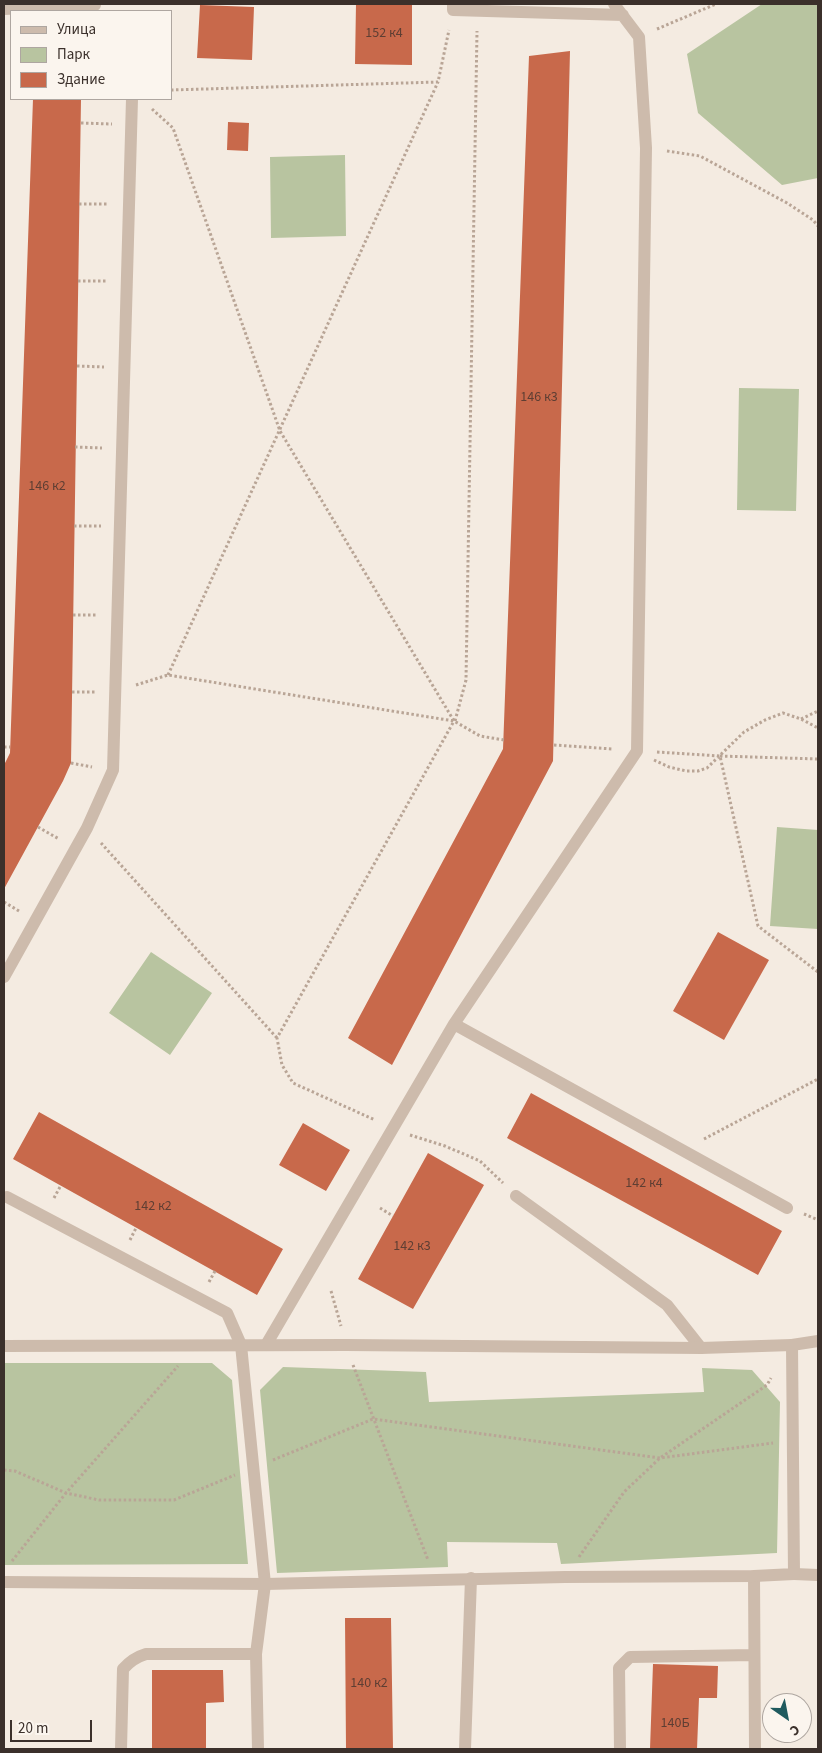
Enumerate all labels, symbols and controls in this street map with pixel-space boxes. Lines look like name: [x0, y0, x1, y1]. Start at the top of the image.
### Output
legend: [10, 10, 172, 100]
text: Улица: [57, 19, 96, 40]
house number: 152 к4: [365, 26, 403, 42]
text: Парк: [57, 44, 90, 65]
text: Здание: [57, 69, 105, 90]
house number: 146 к3: [520, 390, 558, 406]
house number: 146 к2: [28, 479, 66, 495]
house number: 142 к4: [625, 1176, 663, 1192]
house number: 142 к2: [134, 1199, 172, 1215]
house number: 142 к3: [393, 1239, 431, 1255]
house number: 140 к2: [350, 1676, 388, 1692]
north arrow: [762, 1693, 812, 1743]
scale bar: [12, 1710, 95, 1742]
house number: 140Б: [661, 1716, 689, 1732]
text: 20 m: [18, 1718, 48, 1739]
text: С: [786, 1719, 803, 1740]

